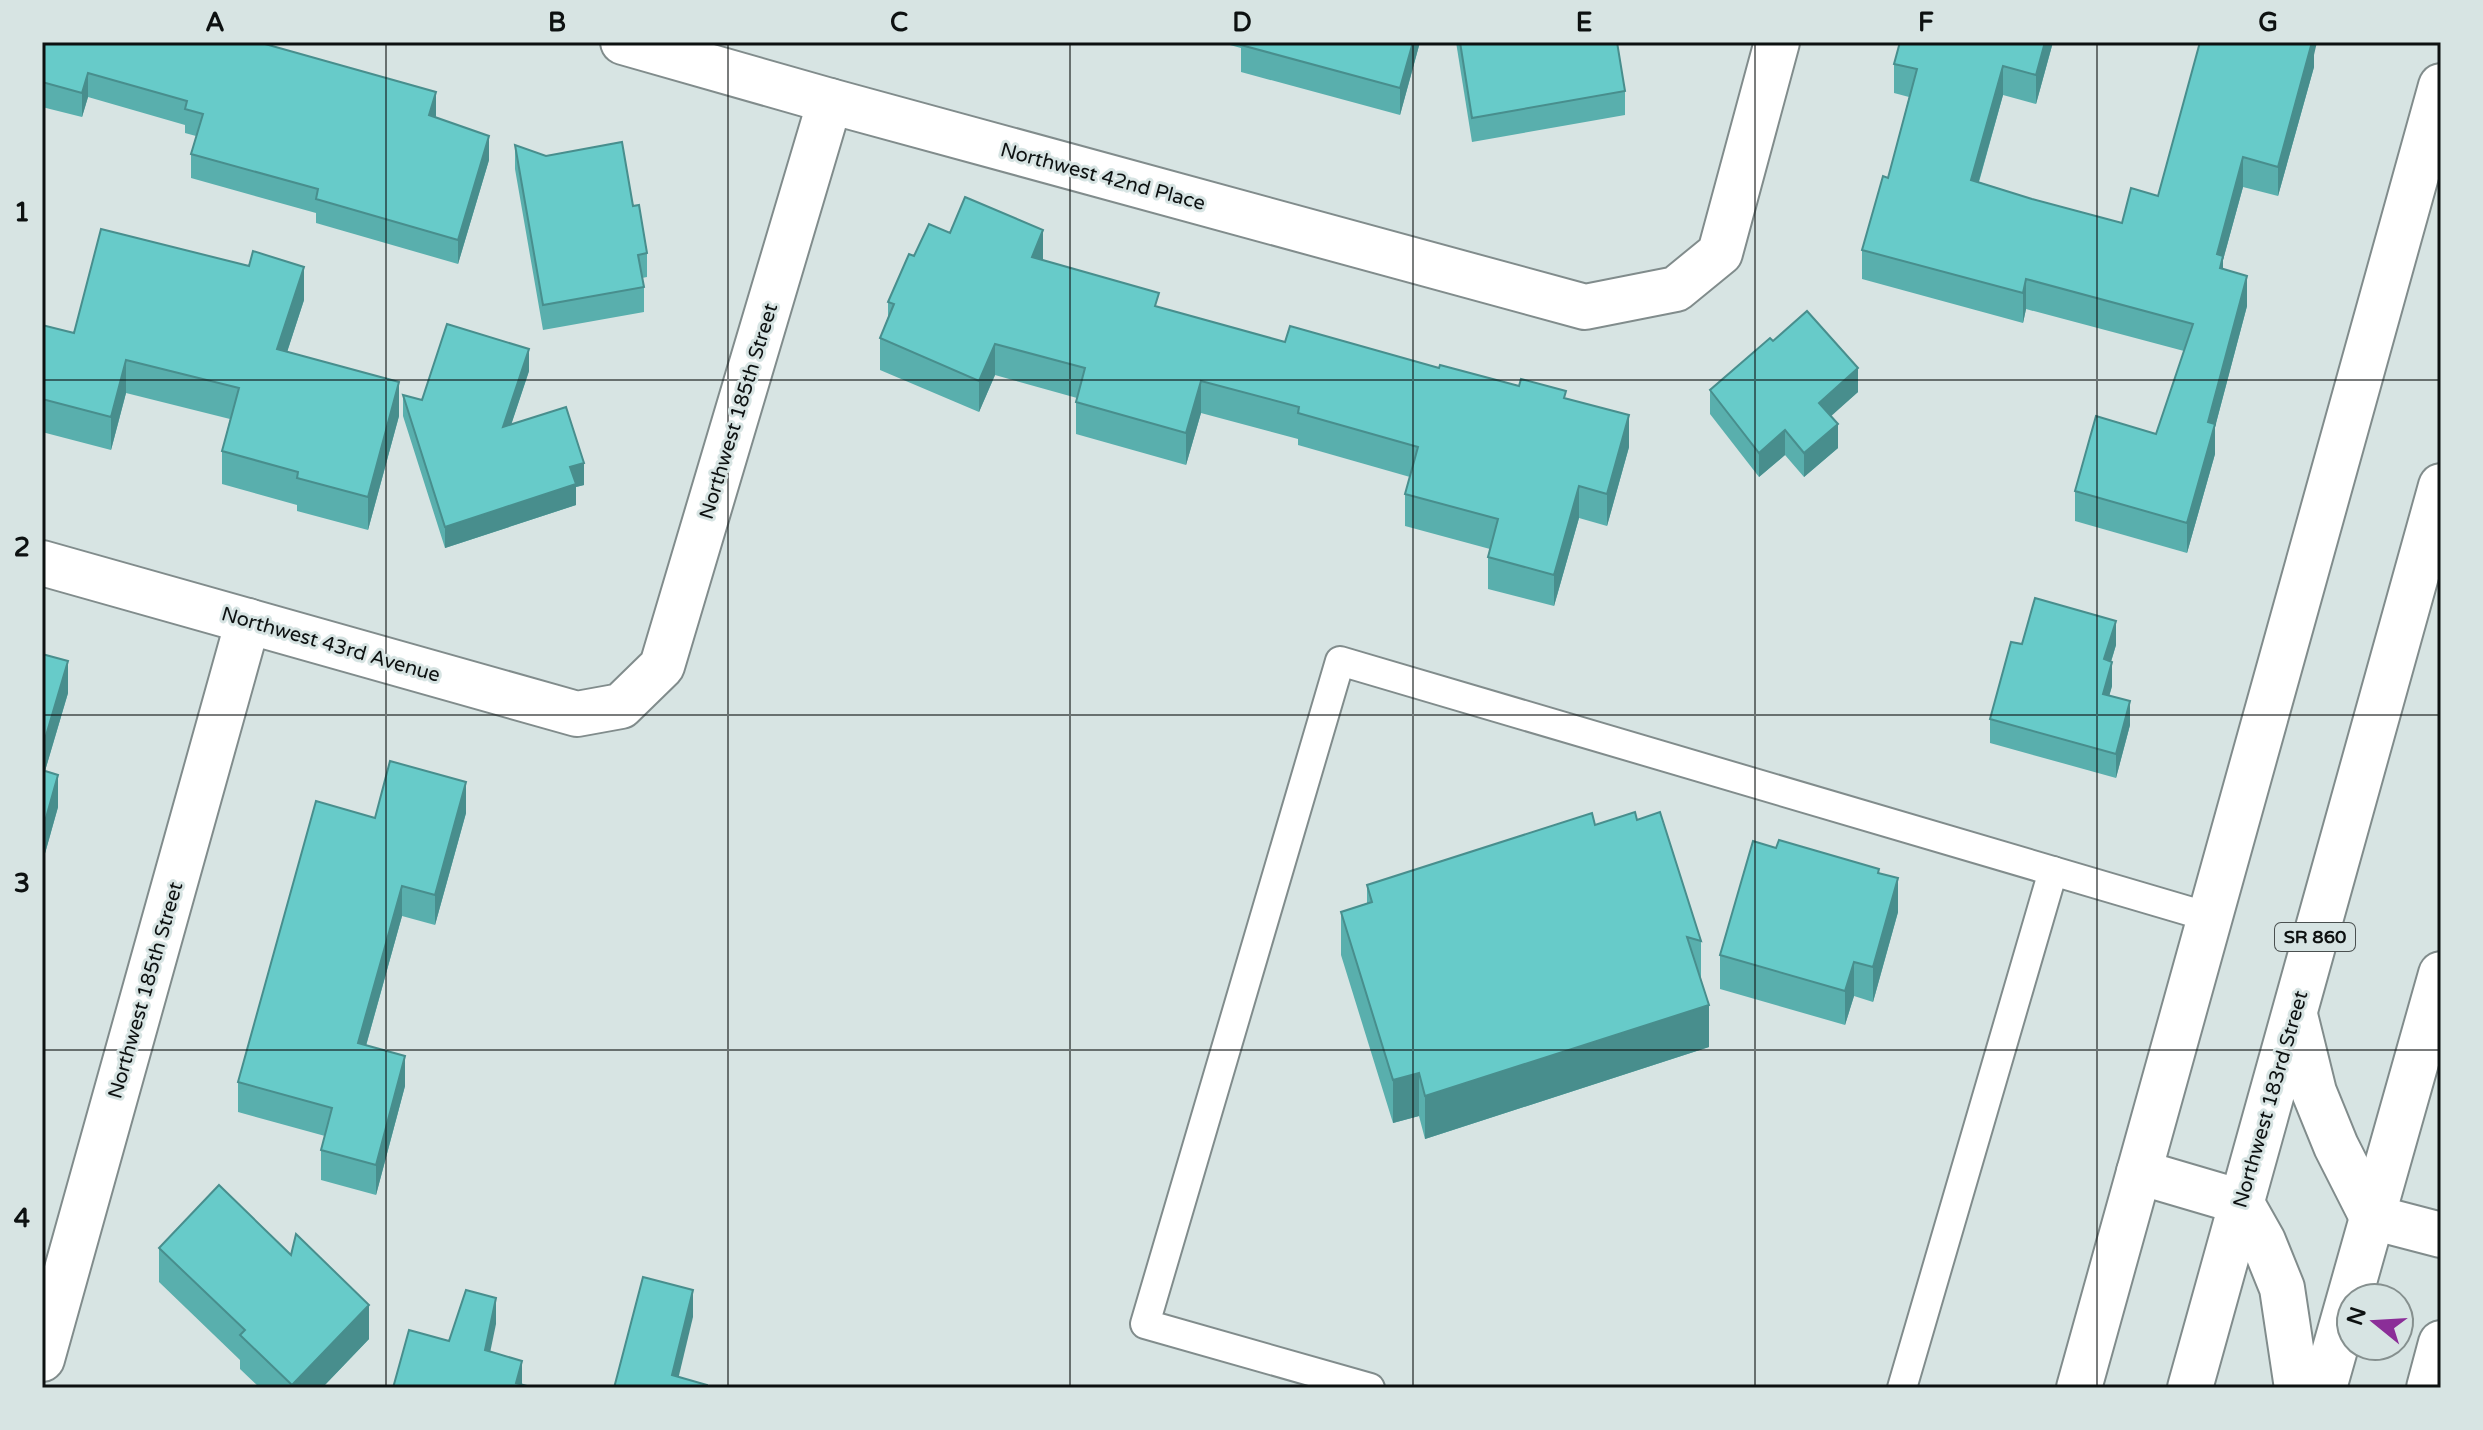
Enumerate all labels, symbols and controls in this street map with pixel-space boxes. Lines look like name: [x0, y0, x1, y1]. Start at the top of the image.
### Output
text: A: [205, 7, 225, 38]
text: B: [548, 7, 566, 38]
text: C: [890, 7, 908, 38]
text: D: [1232, 7, 1252, 38]
text: E: [1576, 7, 1592, 38]
text: F: [1918, 7, 1934, 38]
text: G: [2258, 7, 2278, 38]
street label: Northwest 42nd Place: [998, 138, 1208, 216]
text: 1: [14, 197, 30, 228]
street label: Northwest 185th Street: [695, 300, 783, 522]
text: 2: [14, 532, 30, 563]
street label: Northwest 43rd Avenue: [219, 602, 443, 688]
text: 3: [14, 868, 30, 899]
street label: Northwest 185th Street: [103, 879, 189, 1101]
road number: SR 860: [2275, 923, 2355, 951]
street label: Northwest 183rd Street: [2228, 988, 2314, 1211]
text: 4: [14, 1203, 30, 1234]
north arrow: [2335, 1282, 2415, 1362]
text: N: [2342, 1304, 2372, 1329]

